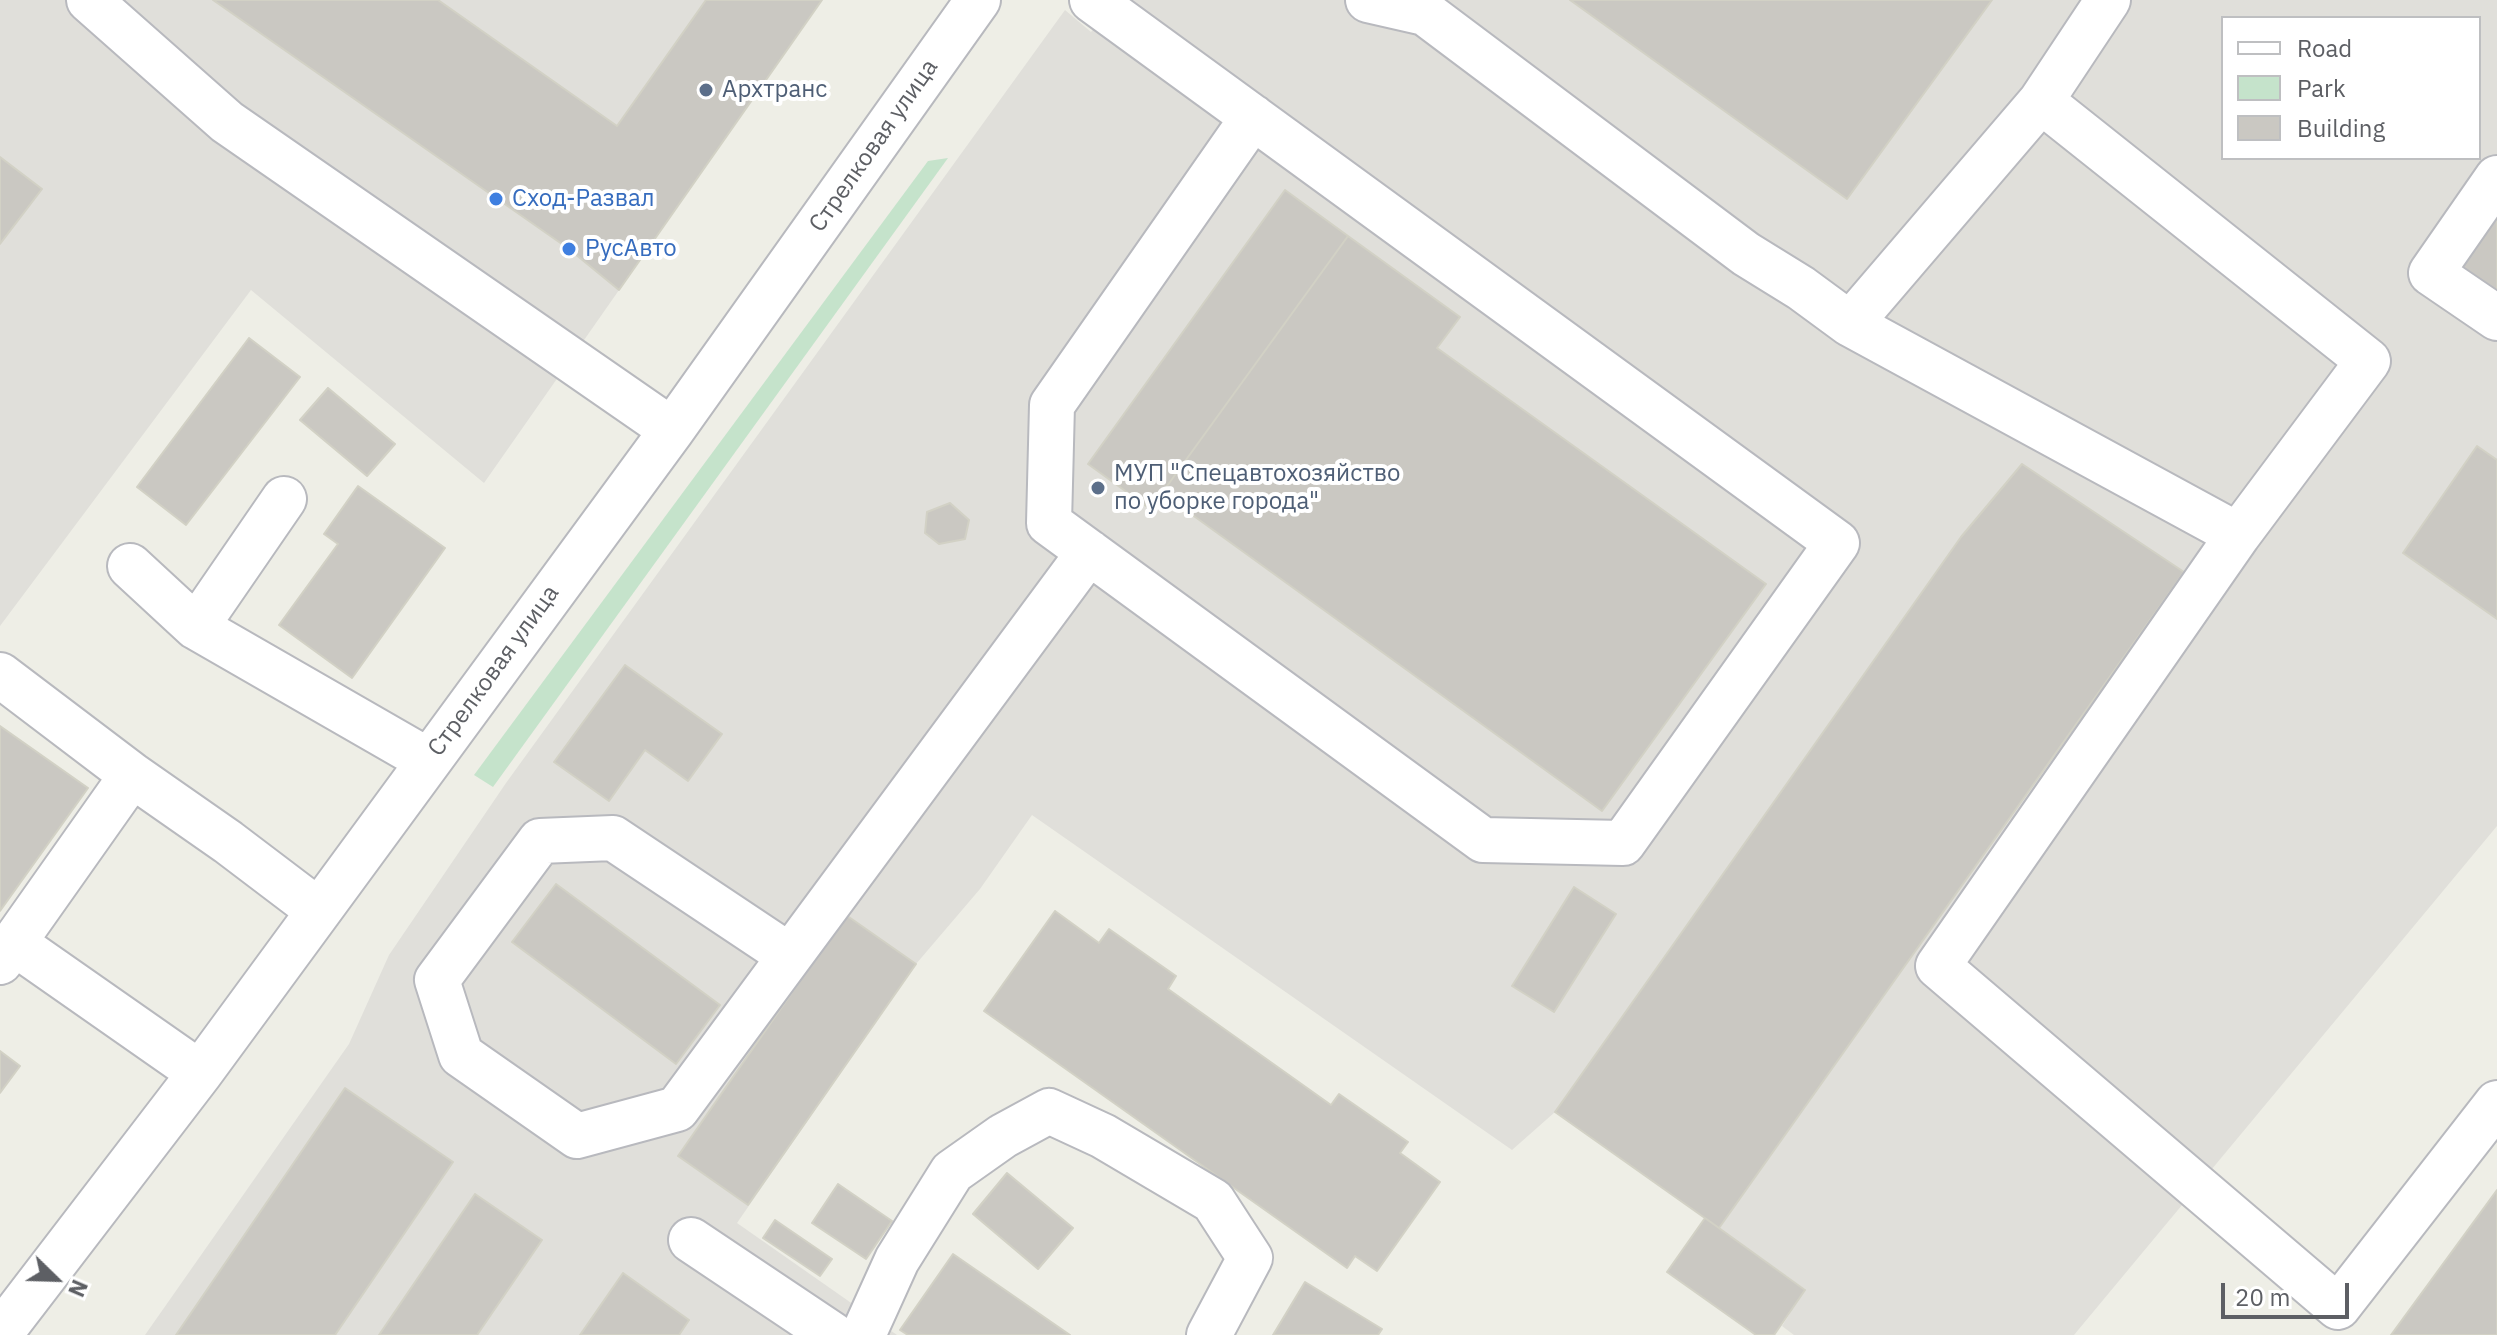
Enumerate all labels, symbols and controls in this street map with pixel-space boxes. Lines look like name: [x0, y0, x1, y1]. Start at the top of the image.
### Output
legend: [2221, 16, 2481, 160]
text: Road: [2297, 32, 2352, 64]
street label: Стрелковая улица: [804, 54, 944, 238]
text: Park: [2297, 72, 2346, 104]
place label: Архтранс: [722, 76, 827, 104]
marker: Архтранс: [697, 81, 715, 99]
text: Building: [2297, 112, 2385, 144]
place label: Сход-Развал: [512, 185, 655, 213]
marker: Сход-Развал: [487, 190, 505, 208]
place label: РусАвто: [585, 235, 677, 263]
marker: РусАвто: [560, 240, 578, 258]
place label: МУП "Спецавтохозяйство по уборке города": [1114, 460, 1401, 516]
marker: МУП "Спецавтохозяйство по уборке города": [1089, 479, 1107, 497]
street label: Стрелковая улица: [422, 580, 566, 762]
north arrow: [16, 1239, 96, 1319]
scale bar: [2225, 1267, 2353, 1317]
text: N: [62, 1276, 95, 1302]
text: 20 m: [2235, 1281, 2290, 1313]

